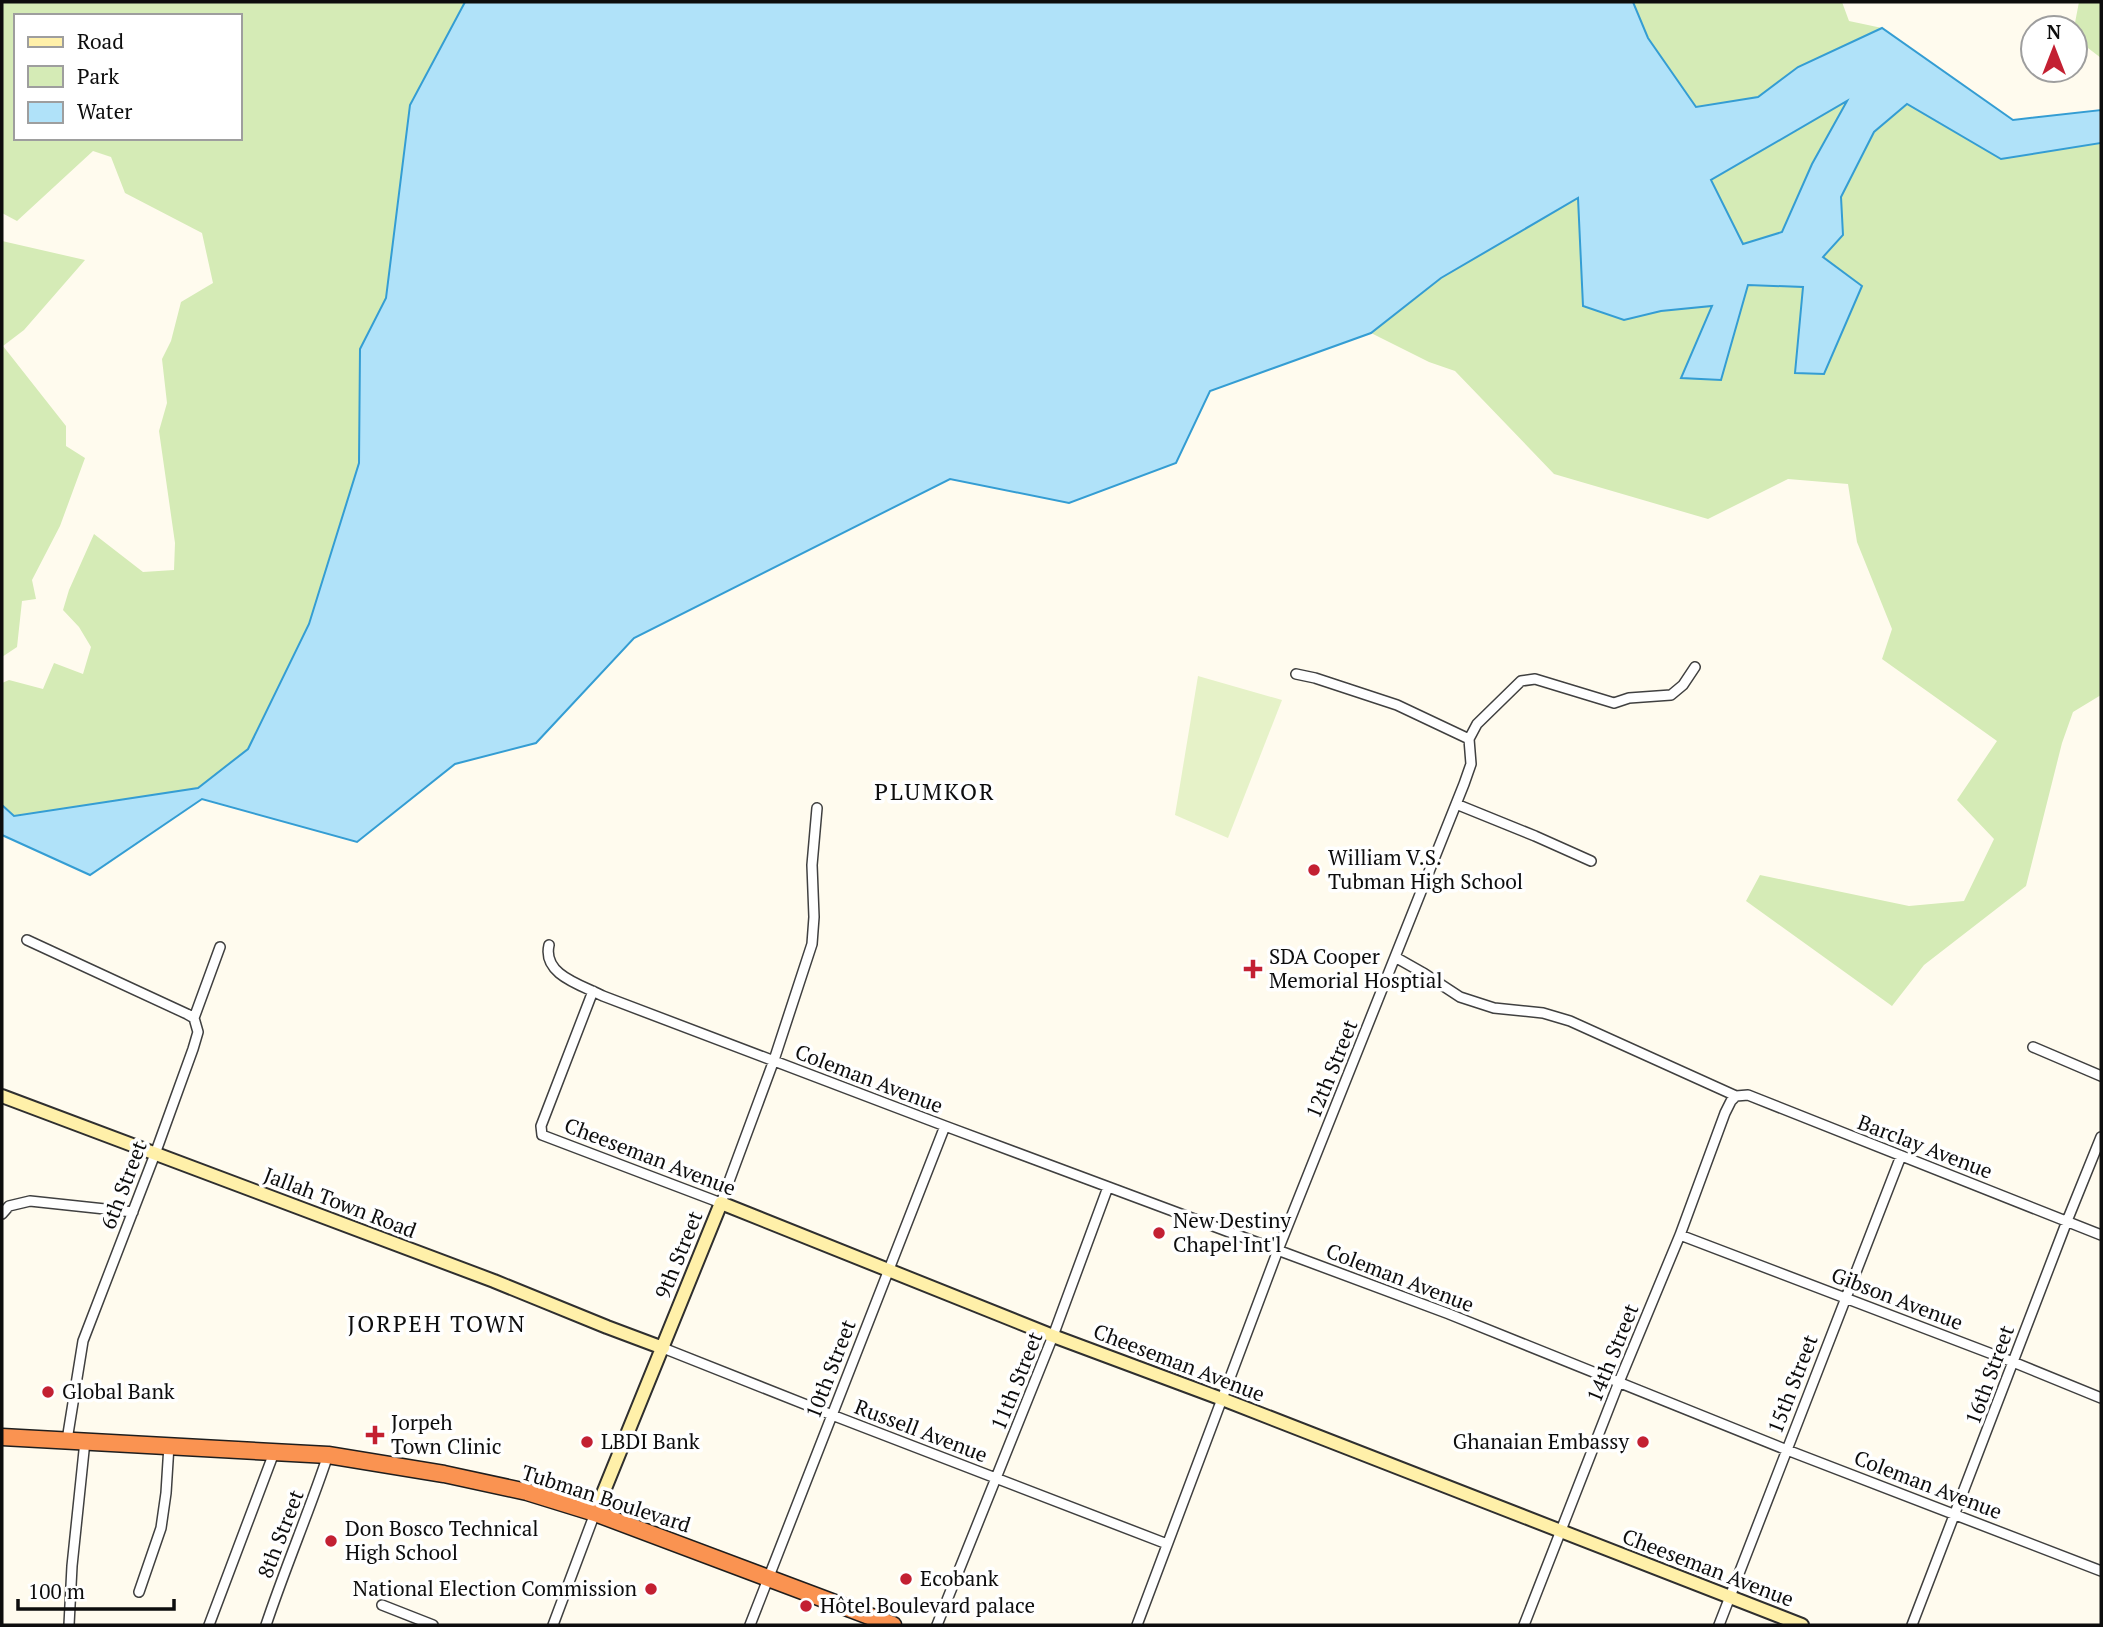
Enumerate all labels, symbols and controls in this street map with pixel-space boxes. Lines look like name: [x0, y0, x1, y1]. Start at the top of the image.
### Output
legend: [14, 14, 242, 140]
north arrow: [2019, 14, 2089, 84]
text: N: [2047, 19, 2062, 44]
text: Road: [77, 27, 124, 55]
text: Park: [77, 62, 119, 90]
text: Water: [77, 97, 132, 125]
district label: PLUMKOR: [874, 776, 996, 807]
place label: William V.S. Tubman High School: [1328, 843, 1523, 895]
marker: William V.S. Tubman High School: [1306, 862, 1322, 878]
place label: SDA Cooper Memorial Hosptial: [1269, 942, 1443, 994]
marker: SDA Cooper Memorial Hosptial: [1243, 959, 1263, 979]
street label: 12th Street: [1299, 1015, 1364, 1122]
street label: Coleman Avenue: [791, 1037, 947, 1119]
street label: Barclay Avenue: [1854, 1107, 1997, 1185]
street label: Cheeseman Avenue: [561, 1111, 740, 1202]
street label: 6th Street: [93, 1136, 153, 1233]
street label: Jallah Town Road: [260, 1160, 421, 1244]
street label: 9th Street: [648, 1206, 708, 1303]
place label: New Destiny Chapel Int'l: [1173, 1206, 1291, 1258]
marker: New Destiny Chapel Int'l: [1151, 1225, 1167, 1241]
street label: Coleman Avenue: [1322, 1236, 1478, 1318]
street label: Gibson Avenue: [1828, 1260, 1967, 1336]
street label: 14th Street: [1580, 1299, 1645, 1406]
district label: JORPEH TOWN: [347, 1308, 527, 1339]
street label: 10th Street: [798, 1315, 862, 1422]
street label: Cheeseman Avenue: [1090, 1317, 1269, 1408]
street label: 16th Street: [1958, 1321, 2020, 1428]
street label: 11th Street: [984, 1327, 1049, 1434]
street label: 15th Street: [1760, 1330, 1824, 1437]
place label: Global Bank: [62, 1377, 175, 1405]
marker: Global Bank: [40, 1384, 56, 1400]
street label: Russell Avenue: [851, 1392, 992, 1468]
place label: Jorpeh Town Clinic: [391, 1408, 502, 1460]
marker: Jorpeh Town Clinic: [365, 1425, 385, 1445]
place label: LBDI Bank: [601, 1427, 700, 1455]
place label: Ghanaian Embassy: [1453, 1427, 1629, 1455]
marker: LBDI Bank: [579, 1434, 595, 1450]
marker: Ghanaian Embassy: [1635, 1434, 1651, 1450]
street label: Coleman Avenue: [1850, 1443, 2006, 1525]
street label: Tubman Boulevard: [518, 1458, 695, 1539]
street label: 8th Street: [250, 1485, 310, 1582]
place label: Don Bosco Technical High School: [345, 1514, 539, 1566]
street label: Cheeseman Avenue: [1619, 1522, 1798, 1613]
marker: Don Bosco Technical High School: [323, 1533, 339, 1549]
place label: Ecobank: [920, 1564, 999, 1592]
scale bar: [18, 1568, 173, 1612]
marker: Ecobank: [898, 1571, 914, 1587]
place label: National Election Commission: [353, 1574, 638, 1602]
text: 100 m: [28, 1577, 85, 1605]
marker: National Election Commission: [643, 1581, 659, 1597]
place label: Hôtel Boulevard palace: [820, 1591, 1035, 1619]
marker: Hôtel Boulevard palace: [798, 1598, 814, 1614]

